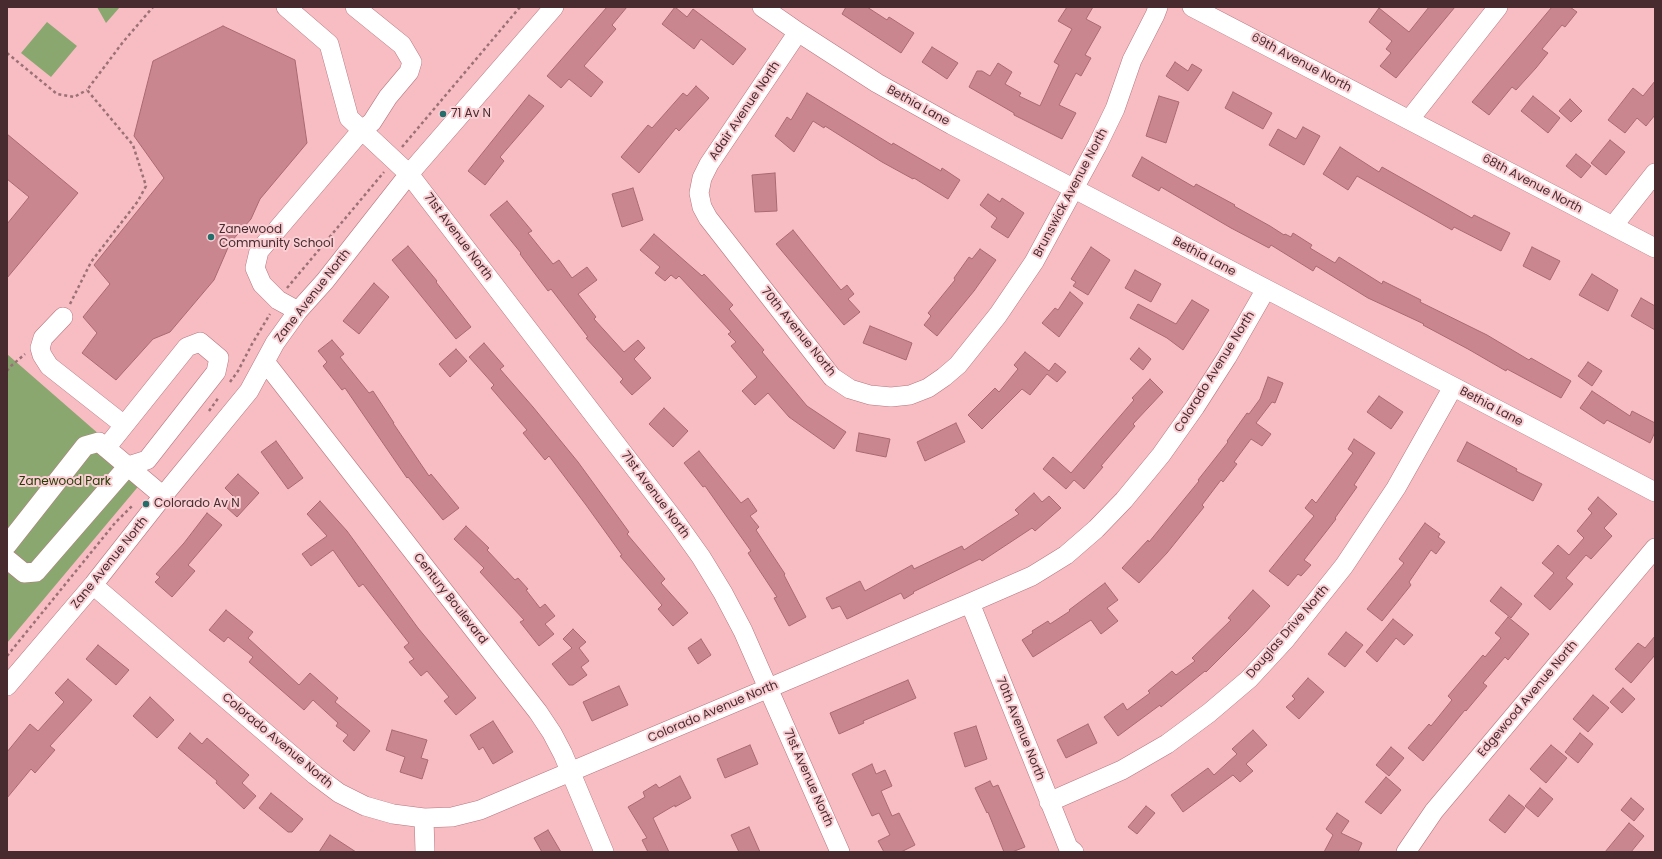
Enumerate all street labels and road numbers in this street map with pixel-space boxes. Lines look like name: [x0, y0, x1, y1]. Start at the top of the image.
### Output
street label: 69th Avenue North: [1248, 31, 1354, 95]
street label: Adair Avenue North: [707, 59, 783, 163]
street label: Bethia Lane: [884, 83, 952, 129]
street label: Brunswick Avenue North: [1031, 126, 1111, 260]
street label: 68th Avenue North: [1479, 152, 1585, 216]
street label: 71st Avenue North: [421, 191, 495, 283]
street label: Bethia Lane: [1170, 234, 1238, 280]
street label: Zane Avenue North: [272, 247, 354, 345]
street label: 70th Avenue North: [758, 285, 838, 379]
street label: Colorado Avenue North: [1172, 309, 1258, 435]
street label: Bethia Lane: [1457, 384, 1525, 430]
street label: 71st Avenue North: [618, 449, 692, 541]
street label: Zane Avenue North: [69, 514, 151, 612]
street label: Century Boulevard: [410, 551, 490, 647]
street label: Douglas Drive North: [1244, 583, 1332, 681]
street label: Edgewood Avenue North: [1475, 638, 1581, 760]
street label: 70th Avenue North: [993, 675, 1047, 783]
street label: Colorado Avenue North: [646, 678, 780, 746]
street label: Colorado Avenue North: [219, 690, 335, 792]
street label: 71st Avenue North: [780, 727, 836, 829]

